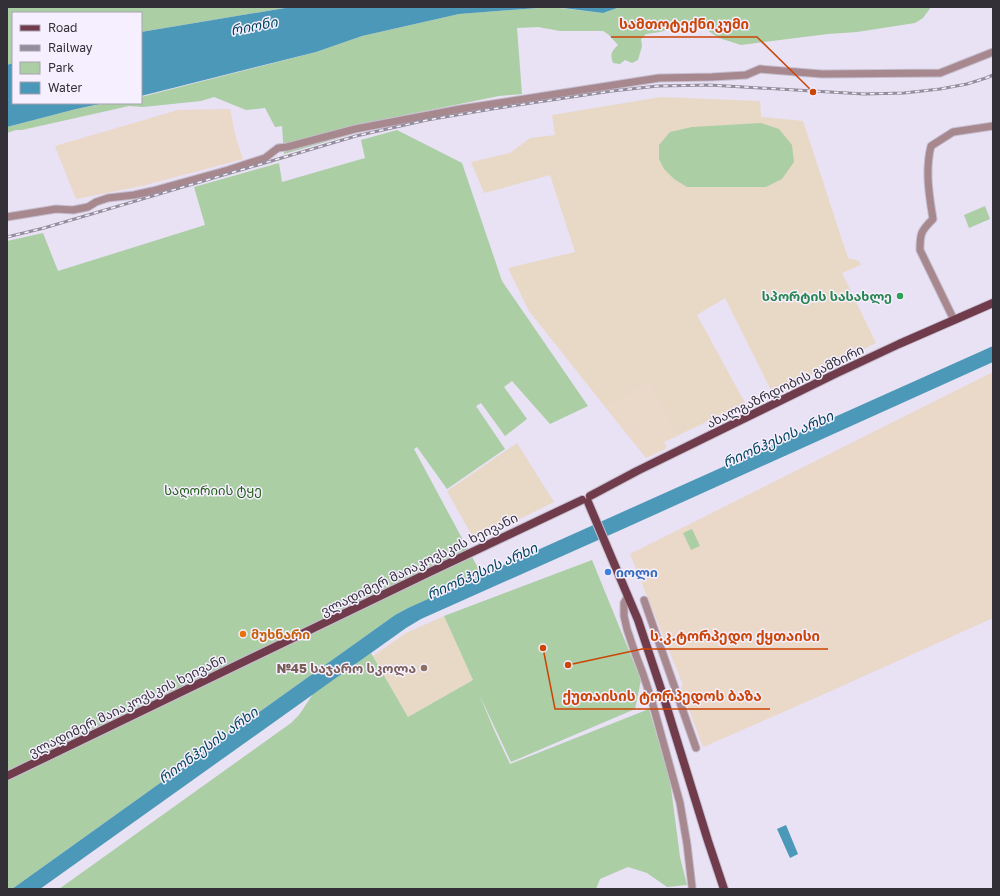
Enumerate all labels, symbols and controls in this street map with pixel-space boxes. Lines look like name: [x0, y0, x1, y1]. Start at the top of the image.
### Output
callout: სამთოტექნიკუმი: [611, 11, 757, 37]
legend: [12, 12, 142, 104]
water label: რიონი: [229, 12, 280, 38]
text: სამთოტექნიკუმი: [619, 15, 749, 33]
text: Road: [48, 20, 77, 35]
text: Railway: [48, 40, 93, 55]
text: Park: [48, 60, 74, 75]
text: Water: [48, 80, 82, 95]
place label: სპორტის სასახლე: [762, 288, 892, 305]
marker: სპორტის სასახლე: [895, 291, 905, 301]
street label: ახალგაზრდობის გამზირი: [704, 341, 867, 432]
water label: რიონჰესის არხი: [720, 406, 837, 471]
park label: საღორიის ტყე: [164, 482, 262, 499]
street label: ვლადიმერ მაიაკოვსკის ხეივანი: [318, 509, 521, 620]
water label: რიონჰესის არხი: [424, 538, 541, 603]
place label: იოლი: [616, 564, 658, 581]
marker: იოლი: [603, 567, 613, 577]
callout: ს.კ.ტორპედო ქყთაისი: [642, 623, 828, 649]
place label: მუხნარი: [251, 626, 310, 642]
text: ს.კ.ტორპედო ქყთაისი: [650, 627, 820, 645]
marker: მუხნარი: [238, 629, 248, 639]
street label: ვლადიმერ მაიაკოვსკის ხეივანი: [26, 650, 229, 761]
place label: №45 საჯარო სკოლა: [276, 660, 416, 677]
marker: №45 საჯარო სკოლა: [419, 663, 429, 673]
callout: ქუთაისის ტორპედოს ბაზა: [555, 683, 770, 709]
text: ქუთაისის ტორპედოს ბაზა: [562, 687, 762, 705]
water label: რიონჰესის არხი: [155, 702, 262, 787]

